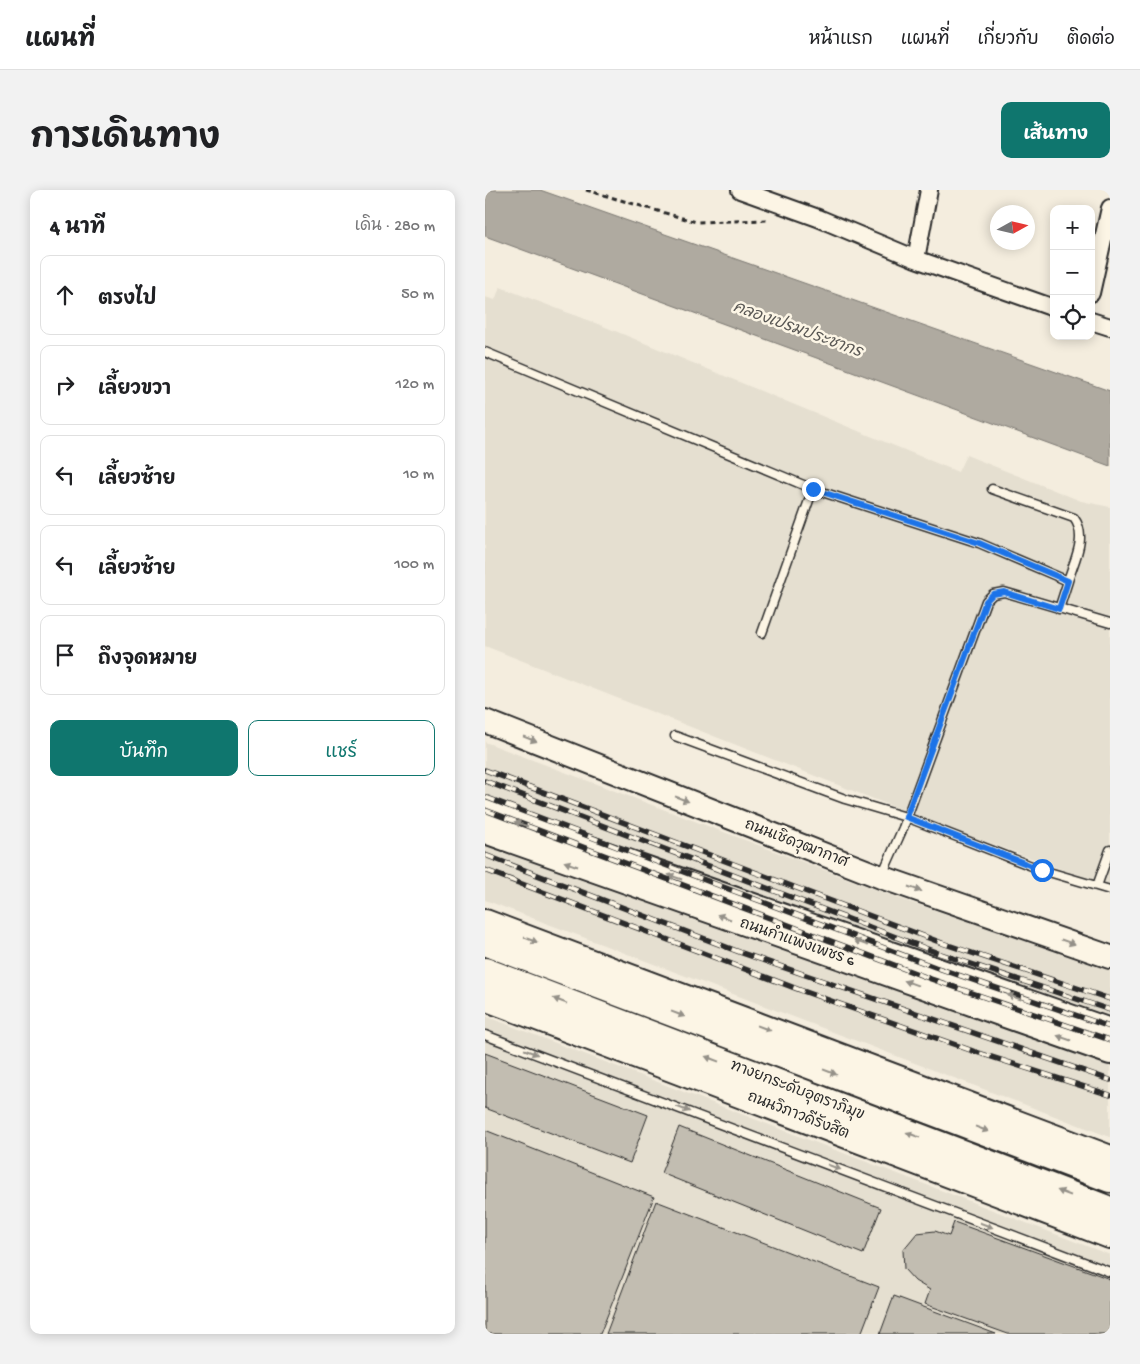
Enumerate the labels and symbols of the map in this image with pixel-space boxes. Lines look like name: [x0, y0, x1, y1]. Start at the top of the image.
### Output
north arrow: [990, 205, 1035, 250]
water label: คลองเปรมประชากร: [730, 296, 866, 364]
route end: [802, 478, 825, 501]
one-way arrow: [523, 735, 538, 743]
one-way arrow: [674, 795, 689, 803]
street label: ถนนเชิดวุฒากาศ: [742, 814, 852, 872]
one-way arrow: [514, 819, 529, 827]
route start: [1031, 859, 1054, 882]
one-way arrow: [563, 860, 578, 868]
one-way arrow: [667, 873, 682, 881]
one-way arrow: [907, 886, 922, 893]
one-way arrow: [717, 913, 732, 921]
street label: ถนนกำแพงเพชร 6: [737, 913, 858, 971]
one-way arrow: [523, 937, 538, 944]
one-way arrow: [1061, 938, 1076, 946]
one-way arrow: [853, 939, 868, 947]
one-way arrow: [903, 979, 918, 986]
one-way arrow: [1007, 993, 1022, 1000]
one-way arrow: [552, 997, 567, 1005]
one-way arrow: [671, 1010, 686, 1018]
one-way arrow: [757, 1025, 772, 1032]
one-way arrow: [1056, 1033, 1071, 1041]
one-way arrow: [523, 1049, 538, 1056]
one-way arrow: [704, 1055, 719, 1063]
street label: ทางยกระดับอุตราภิมุข: [727, 1055, 867, 1125]
one-way arrow: [823, 1068, 838, 1076]
street label: ถนนวิภาวดีรังสิต: [744, 1086, 852, 1144]
one-way arrow: [675, 1106, 690, 1114]
one-way arrow: [975, 1125, 990, 1133]
one-way arrow: [905, 1131, 920, 1139]
one-way arrow: [827, 1164, 842, 1171]
one-way arrow: [1057, 1189, 1072, 1196]
one-way arrow: [979, 1222, 994, 1229]

